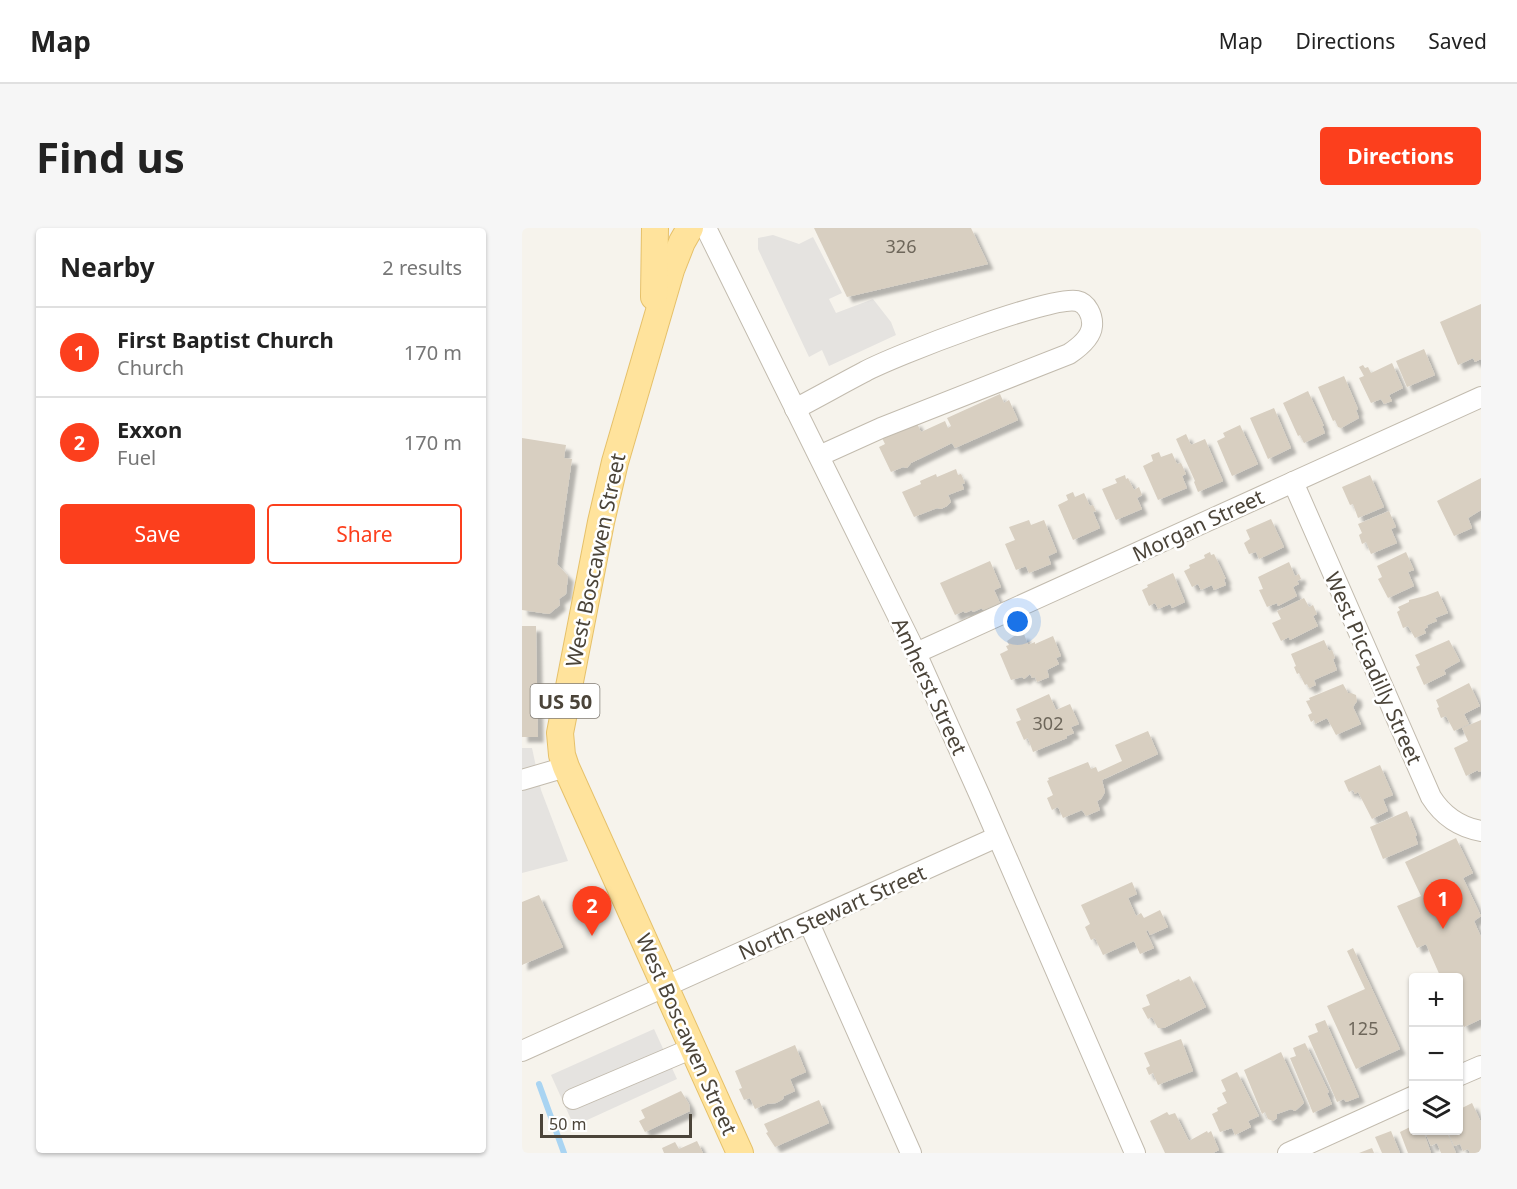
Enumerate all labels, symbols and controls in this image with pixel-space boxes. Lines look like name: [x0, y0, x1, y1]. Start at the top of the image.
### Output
text: Map: [30, 22, 91, 60]
text: Map: [1219, 27, 1263, 55]
text: Directions: [1296, 27, 1395, 55]
text: Saved: [1428, 27, 1487, 55]
button: Directions: [1320, 127, 1481, 185]
text: Find us: [36, 128, 185, 185]
house number: 326: [886, 234, 916, 258]
text: Nearby: [60, 249, 155, 285]
text: 2 results: [382, 254, 462, 281]
text: First Baptist Church: [117, 324, 334, 354]
text: 1: [74, 339, 85, 366]
text: 170 m: [404, 339, 462, 366]
text: Church: [117, 354, 184, 381]
text: Exxon: [117, 414, 182, 444]
text: 2: [74, 429, 85, 456]
text: 170 m: [404, 429, 462, 456]
text: Fuel: [117, 444, 156, 471]
street label: West Boscawen Street: [559, 450, 631, 669]
street label: Morgan Street: [1128, 482, 1269, 568]
button: Save: [60, 504, 255, 564]
button: Share: [267, 504, 462, 564]
street label: West Piccadilly Street: [1319, 567, 1429, 769]
your location: [1003, 607, 1032, 636]
street label: Amherst Street: [886, 613, 974, 759]
road number: US 50: [531, 684, 600, 718]
house number: 302: [1033, 711, 1063, 735]
street label: North Stewart Street: [734, 858, 931, 966]
pin: 1: [1424, 880, 1462, 929]
pin: 2: [572, 886, 612, 936]
street label: West Boscawen Street: [630, 929, 744, 1140]
map controls: [1409, 973, 1463, 1135]
button: +: [1409, 973, 1463, 1027]
house number: 125: [1348, 1016, 1378, 1040]
button: −: [1409, 1027, 1463, 1081]
button: layers: [1409, 1081, 1463, 1135]
scale bar: [540, 1111, 692, 1138]
text: 50 m: [549, 1113, 586, 1135]

